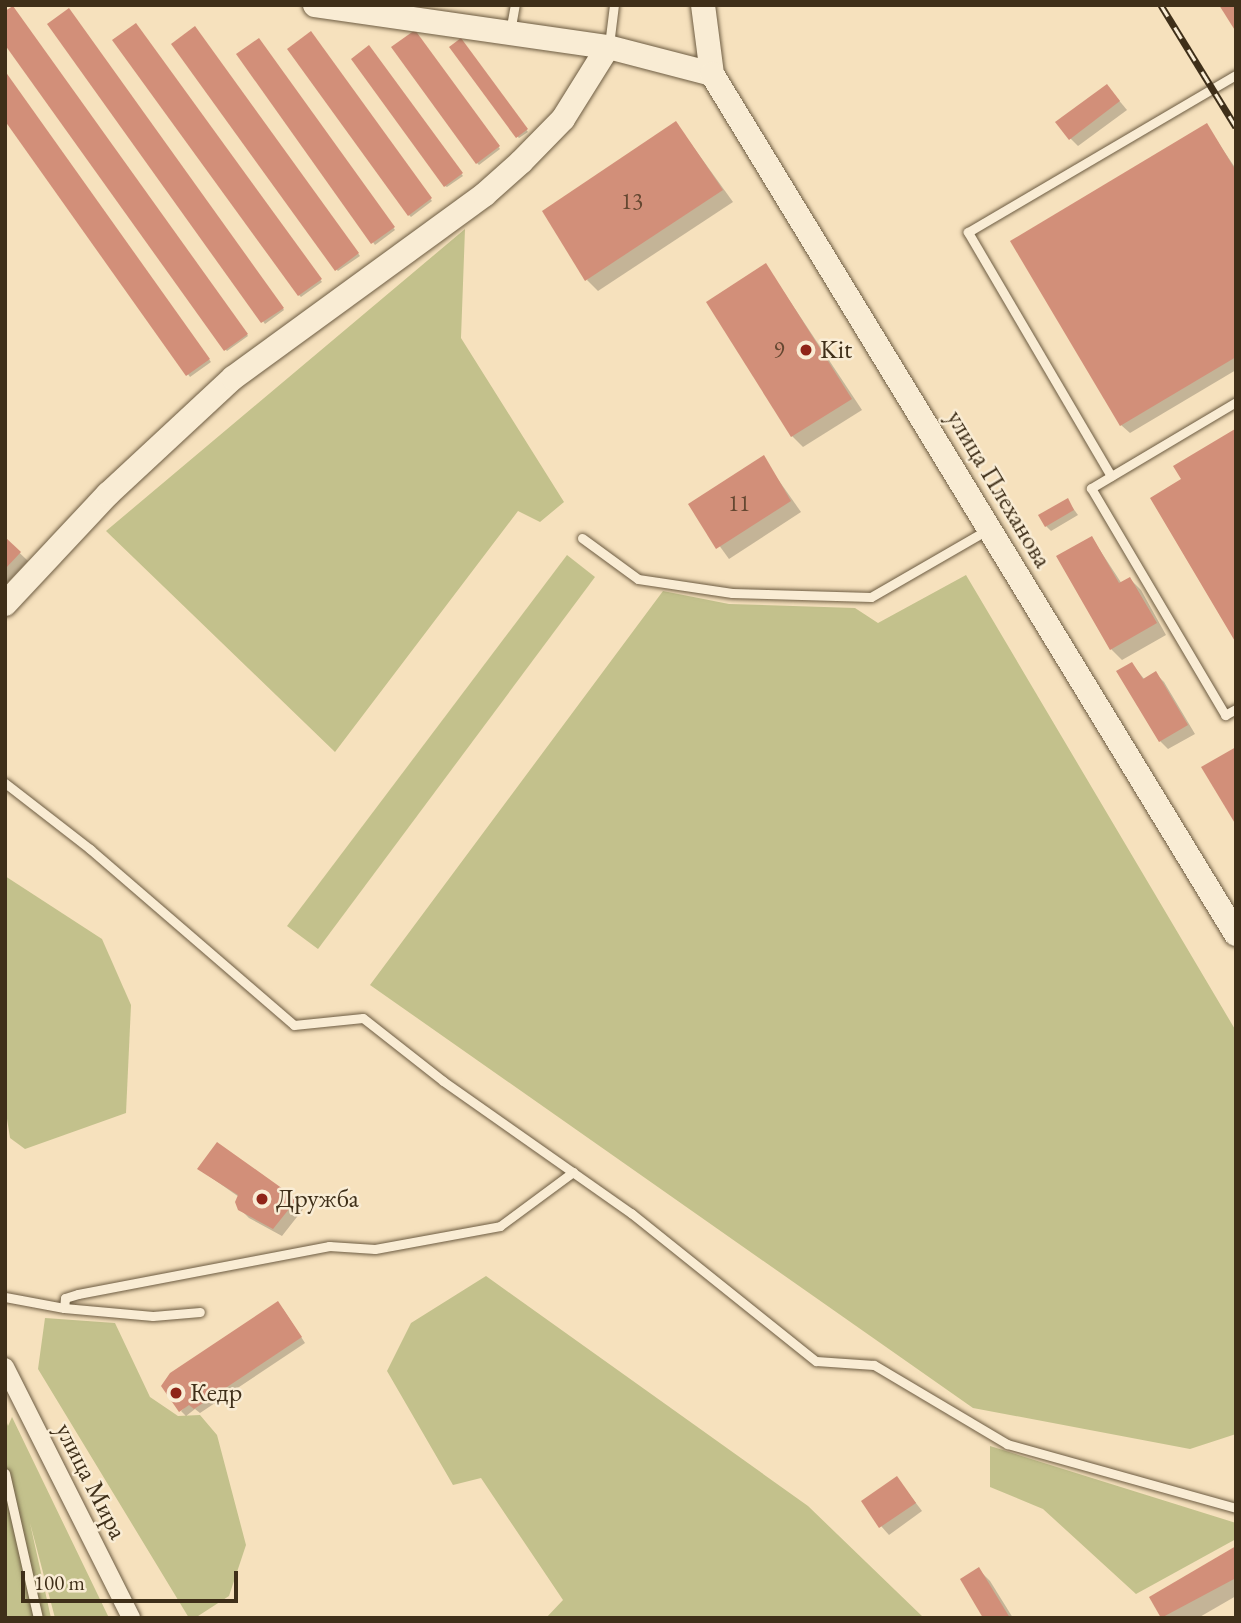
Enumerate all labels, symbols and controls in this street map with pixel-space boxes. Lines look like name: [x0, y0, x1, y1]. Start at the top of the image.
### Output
house number: 13: [621, 187, 643, 215]
place label: Kit: [820, 334, 852, 366]
house number: 9: [773, 336, 785, 364]
marker: Kit: [798, 342, 814, 358]
street label: улица Плеханова: [940, 404, 1058, 574]
house number: 11: [728, 489, 750, 517]
place label: Дружба: [276, 1183, 359, 1215]
marker: Дружба: [254, 1191, 270, 1207]
place label: Кедр: [190, 1377, 242, 1409]
marker: Кедр: [168, 1385, 184, 1401]
street label: улица Мира: [48, 1418, 134, 1544]
scale bar: [24, 1556, 242, 1600]
text: 100 m: [34, 1569, 85, 1596]

